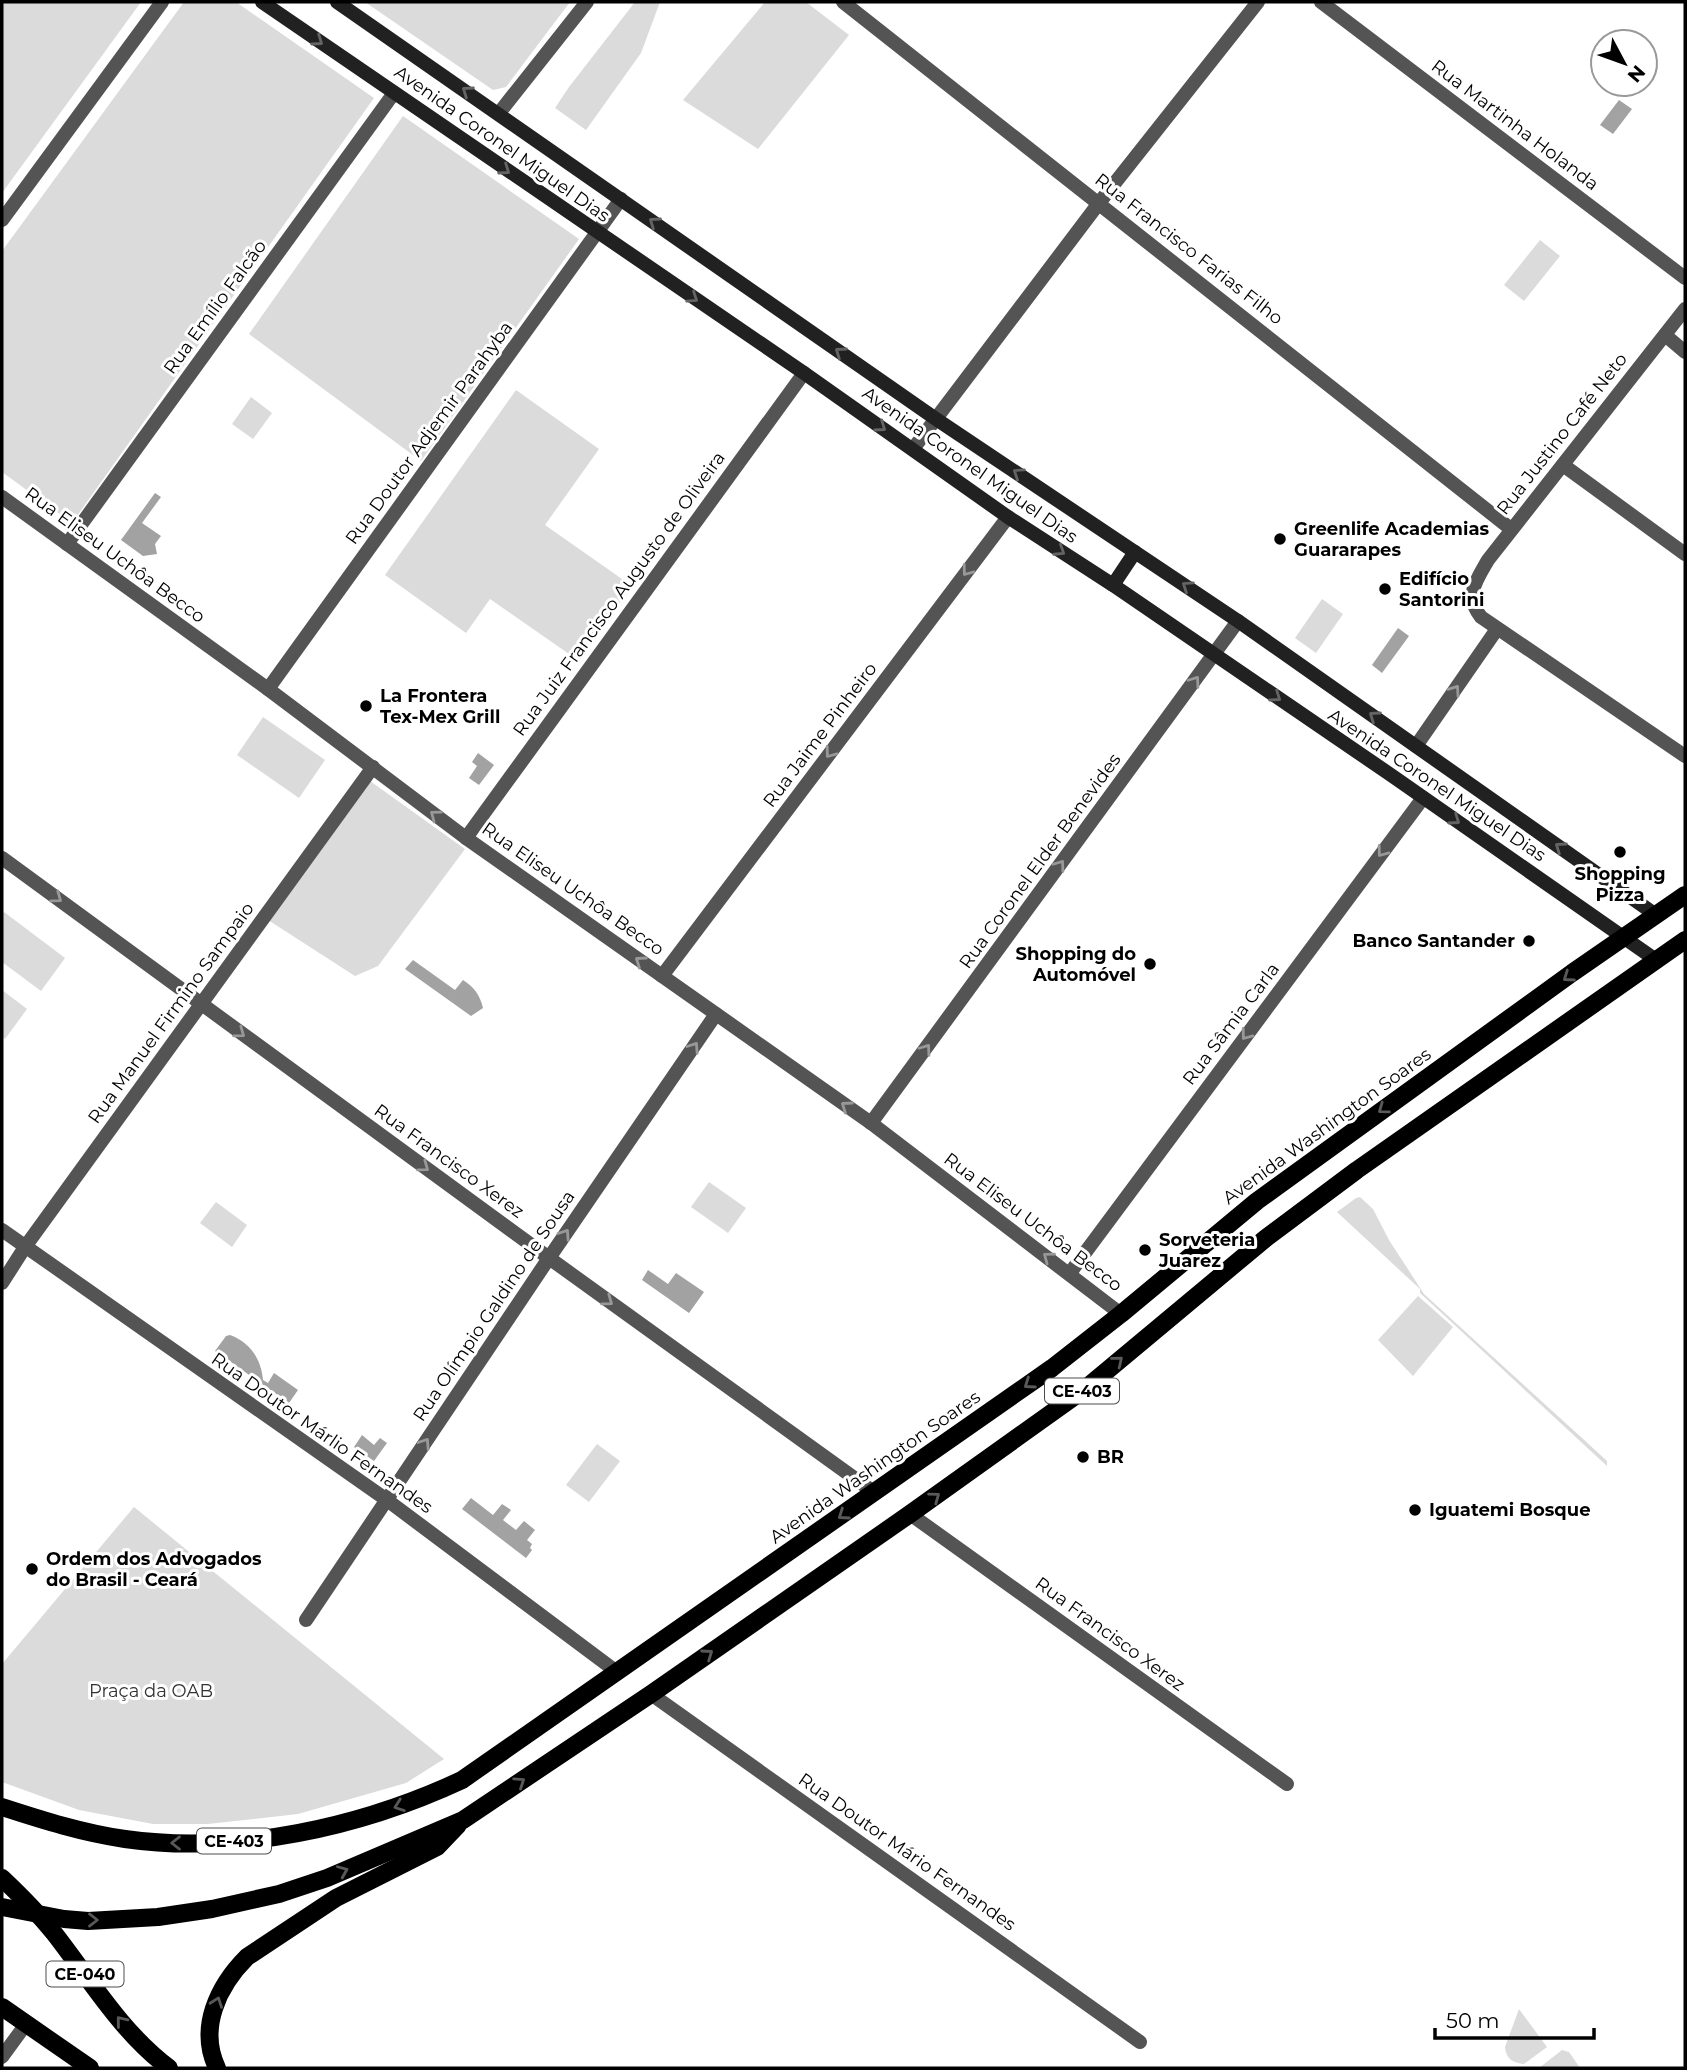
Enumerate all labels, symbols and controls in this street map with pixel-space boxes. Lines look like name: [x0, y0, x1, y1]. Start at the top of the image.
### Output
north arrow: [1589, 28, 1659, 98]
one-way arrow: [310, 33, 323, 45]
street label: Rua Martinha Holanda: [1427, 55, 1603, 195]
text: N: [1623, 60, 1650, 87]
street label: Avenida Coronel Miguel Dias: [390, 61, 614, 227]
one-way arrow: [462, 87, 475, 99]
one-way arrow: [497, 162, 510, 174]
street label: Rua Francisco Farias Filho: [1091, 169, 1287, 329]
one-way arrow: [649, 217, 662, 230]
street label: Rua Emílio Falcão: [159, 236, 271, 378]
one-way arrow: [685, 290, 698, 302]
street label: Rua Doutor Adjemir Parahyba: [341, 317, 517, 549]
one-way arrow: [835, 348, 848, 360]
street label: Rua Justino Café Neto: [1492, 349, 1632, 519]
street label: Avenida Coronel Miguel Dias: [858, 382, 1082, 548]
one-way arrow: [873, 419, 886, 431]
street label: Rua Juiz Francisco Augusto de Oliveira: [508, 447, 730, 741]
one-way arrow: [1012, 468, 1025, 481]
street label: Rua Eliseu Uchôa Becco: [21, 482, 209, 628]
place label: Greenlife Academias Guararapes: [1294, 518, 1489, 561]
marker: Greenlife Academias Guararapes: [1272, 531, 1288, 547]
one-way arrow: [1053, 543, 1066, 556]
one-way arrow: [962, 563, 975, 576]
place label: Edifício Santorini: [1399, 568, 1484, 611]
marker: Edifício Santorini: [1377, 581, 1393, 597]
one-way arrow: [1182, 582, 1195, 594]
street label: Rua Jaime Pinheiro: [758, 658, 882, 812]
one-way arrow: [1186, 676, 1199, 689]
place label: La Frontera Tex-Mex Grill: [380, 685, 500, 728]
one-way arrow: [1447, 685, 1459, 698]
one-way arrow: [1268, 689, 1281, 701]
marker: La Frontera Tex-Mex Grill: [358, 698, 374, 714]
street label: Avenida Coronel Miguel Dias: [1324, 704, 1550, 866]
one-way arrow: [1369, 712, 1382, 724]
one-way arrow: [826, 745, 838, 758]
street label: Rua Coronel Elder Benevides: [955, 749, 1126, 973]
one-way arrow: [430, 810, 443, 823]
one-way arrow: [1447, 812, 1460, 824]
street label: Rua Eliseu Uchôa Becco: [478, 818, 668, 960]
one-way arrow: [1555, 843, 1568, 855]
one-way arrow: [1378, 844, 1390, 857]
marker: Shopping Pizza: [1612, 844, 1628, 860]
one-way arrow: [1052, 860, 1065, 873]
place label: Shopping Pizza: [1574, 863, 1666, 906]
one-way arrow: [49, 890, 62, 902]
street label: Rua Manuel Firmino Sampaio: [83, 898, 259, 1128]
place label: Banco Santander: [1352, 930, 1515, 952]
marker: Banco Santander: [1521, 933, 1537, 949]
place label: Shopping do Automóvel: [1016, 943, 1136, 986]
marker: Shopping do Automóvel: [1142, 956, 1158, 972]
one-way arrow: [635, 957, 648, 969]
street label: Rua Sâmia Carla: [1178, 959, 1284, 1089]
one-way arrow: [1563, 968, 1576, 981]
one-way arrow: [232, 1024, 245, 1037]
one-way arrow: [1242, 1027, 1255, 1040]
one-way arrow: [686, 1041, 699, 1054]
street label: Avenida Washington Soares: [1219, 1043, 1436, 1209]
one-way arrow: [918, 1044, 930, 1057]
street label: Rua Francisco Xerez: [370, 1099, 528, 1223]
one-way arrow: [1378, 1101, 1391, 1114]
one-way arrow: [841, 1102, 854, 1114]
street label: Rua Eliseu Uchôa Becco: [940, 1148, 1126, 1296]
one-way arrow: [416, 1159, 429, 1171]
street label: Rua Olímpio Galdino de Sousa: [408, 1186, 580, 1426]
one-way arrow: [557, 1229, 569, 1242]
place label: Sorveteria Juarez: [1158, 1229, 1255, 1272]
marker: Sorveteria Juarez: [1137, 1242, 1153, 1258]
one-way arrow: [1043, 1253, 1056, 1265]
one-way arrow: [600, 1292, 613, 1305]
street label: Rua Doutor Márlio Fernandes: [207, 1348, 437, 1518]
one-way arrow: [1110, 1357, 1122, 1370]
one-way arrow: [1024, 1376, 1037, 1389]
road number: CE-403: [1045, 1378, 1119, 1404]
street label: Avenida Washington Soares: [765, 1386, 985, 1548]
one-way arrow: [416, 1438, 429, 1451]
place label: BR: [1097, 1446, 1124, 1468]
marker: BR: [1075, 1449, 1091, 1465]
one-way arrow: [927, 1492, 940, 1505]
place label: Iguatemi Bosque: [1429, 1499, 1591, 1521]
marker: Iguatemi Bosque: [1407, 1502, 1423, 1518]
one-way arrow: [838, 1507, 851, 1520]
place label: Ordem dos Advogados do Brasil - Ceará: [46, 1548, 262, 1591]
marker: Ordem dos Advogados do Brasil - Ceará: [24, 1561, 40, 1577]
street label: Rua Francisco Xerez: [1031, 1572, 1189, 1696]
one-way arrow: [700, 1650, 713, 1662]
park label: Praça da OAB: [89, 1680, 213, 1702]
street label: Rua Doutor Mário Fernandes: [794, 1768, 1020, 1936]
one-way arrow: [512, 1777, 525, 1790]
one-way arrow: [394, 1798, 406, 1812]
road number: CE-403: [197, 1828, 271, 1854]
one-way arrow: [170, 1835, 181, 1851]
one-way arrow: [336, 1865, 348, 1879]
one-way arrow: [88, 1912, 99, 1928]
road number: CE-040: [46, 1962, 124, 1986]
scale bar: [1435, 1996, 1594, 2040]
one-way arrow: [209, 1997, 223, 2009]
text: 50 m: [1446, 2008, 1500, 2033]
one-way arrow: [116, 2016, 129, 2028]

